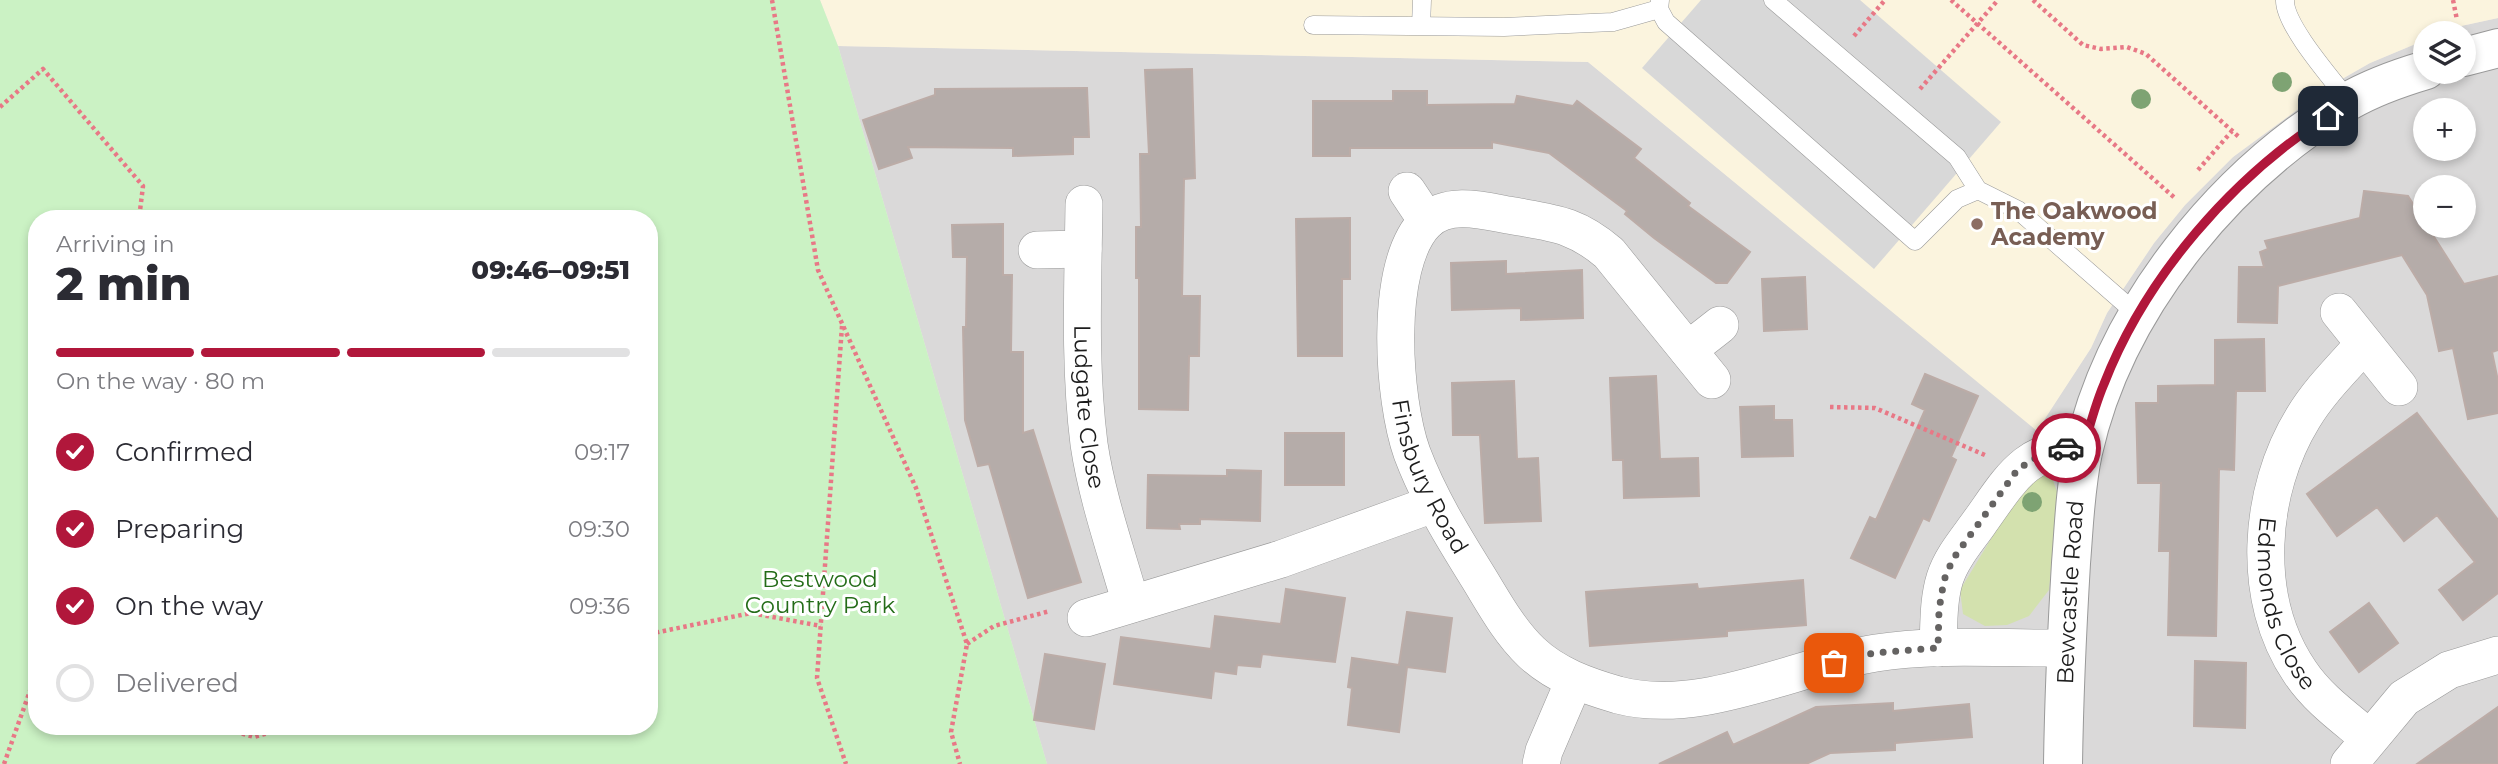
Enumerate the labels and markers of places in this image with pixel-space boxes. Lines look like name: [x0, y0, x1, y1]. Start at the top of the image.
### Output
pin: [2298, 86, 2358, 146]
place label: The Oakwood Academy: [1990, 197, 2157, 251]
marker: The Oakwood Academy: [1969, 216, 1985, 232]
pin: [1804, 633, 1864, 693]

